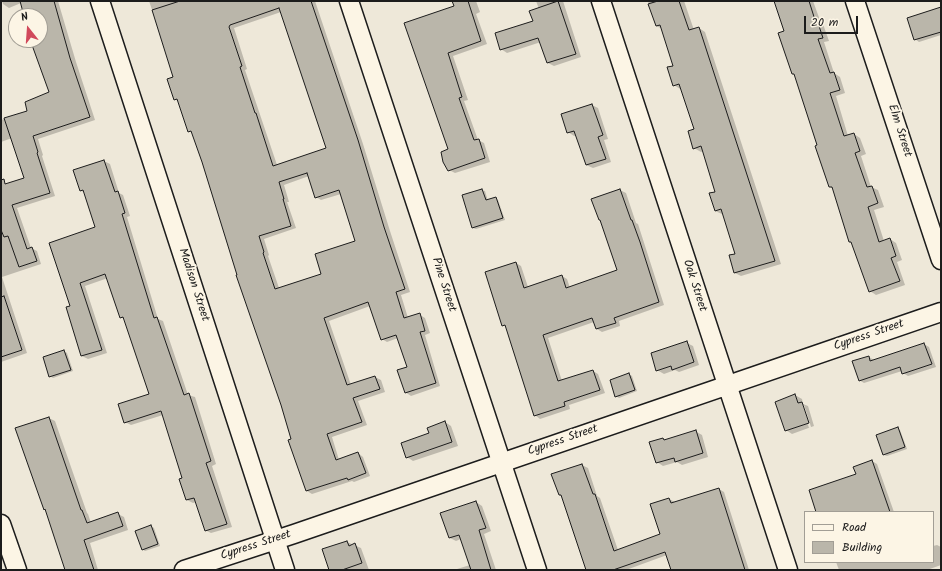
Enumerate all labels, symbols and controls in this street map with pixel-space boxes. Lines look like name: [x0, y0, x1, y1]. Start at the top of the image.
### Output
north arrow: [8, 8, 48, 48]
text: N: [19, 8, 31, 27]
scale bar: [806, 8, 860, 34]
text: 20 m: [811, 13, 838, 32]
street label: Elm Street: [884, 103, 914, 159]
street label: Madison Street: [174, 247, 212, 323]
street label: Pine Street: [427, 256, 459, 314]
street label: Oak Street: [679, 258, 709, 314]
street label: Cypress Street: [832, 317, 906, 355]
street label: Cypress Street: [526, 422, 600, 460]
legend: [804, 511, 934, 563]
text: Road: [842, 518, 866, 537]
street label: Cypress Street: [219, 528, 293, 564]
text: Building: [842, 538, 882, 557]

